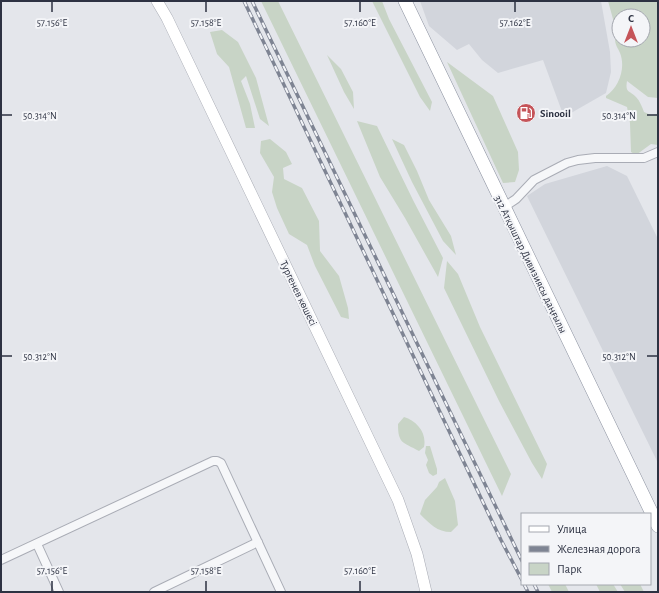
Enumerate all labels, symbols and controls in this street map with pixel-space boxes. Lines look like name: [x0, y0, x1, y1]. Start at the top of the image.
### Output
north arrow: [611, 8, 651, 48]
text: С: [628, 13, 634, 24]
text: 57.156°E: [37, 18, 68, 28]
text: 57.158°E: [191, 18, 222, 28]
text: 57.160°E: [344, 18, 376, 28]
text: 57.162°E: [499, 18, 531, 28]
fuel station icon: Sinooil: [515, 102, 537, 124]
place label: Sinooil: [540, 108, 571, 119]
text: 50.314°N: [23, 111, 57, 121]
text: 50.314°N: [602, 111, 636, 121]
street label: 312 Атқыштар Дивизиясы даңғылы: [492, 193, 569, 335]
street label: Тургенев көшесі: [278, 259, 319, 328]
text: 50.312°N: [23, 352, 57, 362]
text: 50.312°N: [602, 352, 636, 362]
legend: [521, 513, 651, 585]
text: Улица: [557, 523, 587, 535]
text: Железная дорога: [557, 543, 641, 555]
text: Парк: [557, 563, 582, 575]
text: 57.156°E: [37, 566, 68, 576]
text: 57.158°E: [191, 566, 222, 576]
text: 57.160°E: [344, 566, 376, 576]

